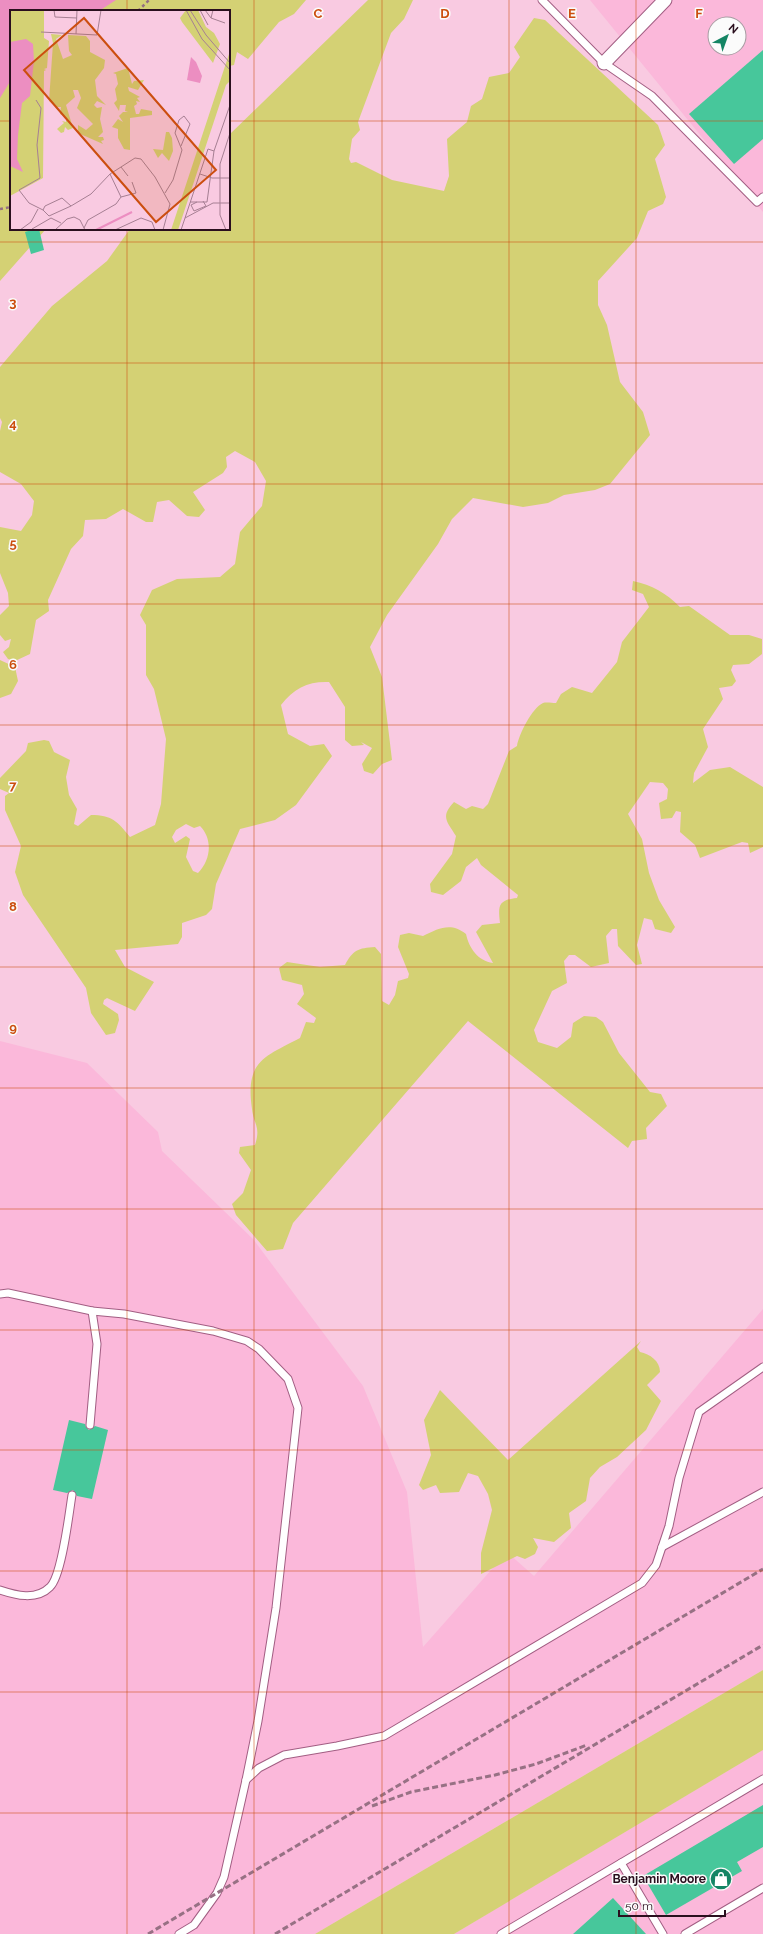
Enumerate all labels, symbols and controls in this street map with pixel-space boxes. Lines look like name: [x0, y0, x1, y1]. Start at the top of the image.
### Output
text: C: [314, 6, 323, 21]
text: D: [440, 6, 450, 21]
text: E: [568, 6, 576, 21]
text: F: [695, 6, 703, 21]
inset map: [10, 10, 230, 230]
north arrow: [707, 16, 747, 56]
text: N: [726, 21, 741, 36]
text: 3: [9, 295, 17, 310]
text: 4: [9, 416, 17, 431]
text: 5: [9, 536, 17, 551]
text: 6: [9, 657, 17, 672]
text: 7: [9, 778, 17, 793]
text: 8: [9, 899, 17, 914]
text: 9: [9, 1020, 17, 1035]
shop icon: Benjamin Moore: [708, 1866, 734, 1892]
place label: Benjamin Moore: [612, 1872, 706, 1886]
scale bar: [619, 1892, 725, 1918]
text: 50 m: [625, 1899, 653, 1913]

